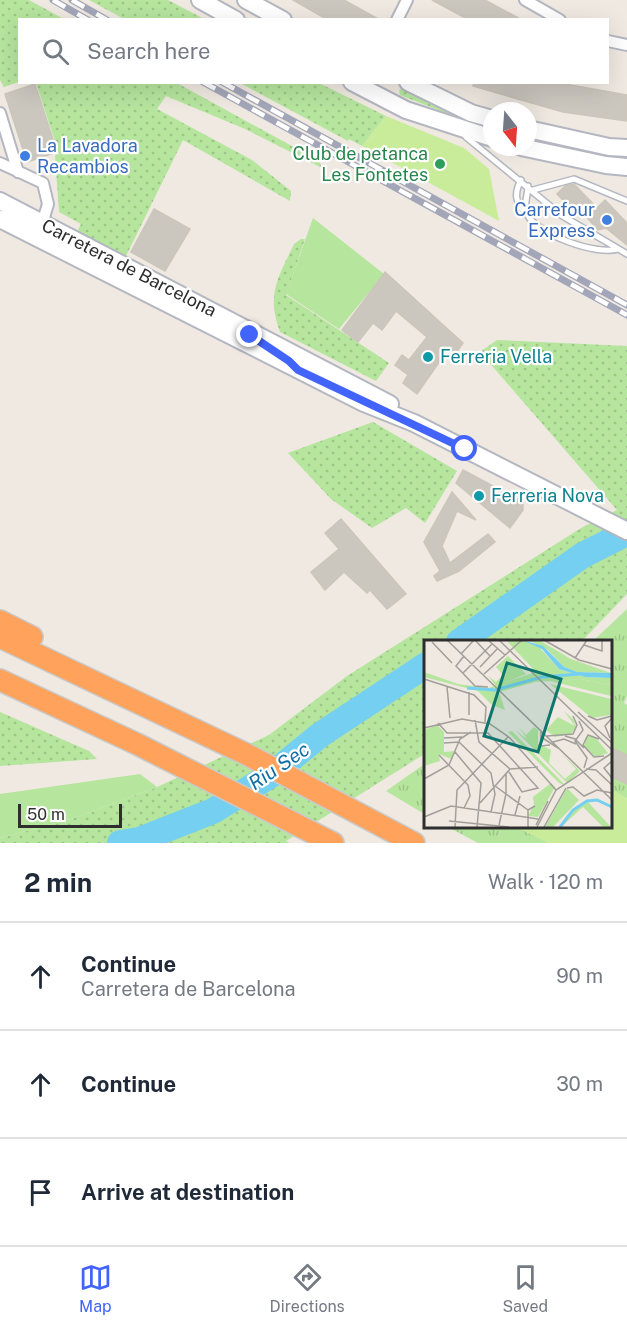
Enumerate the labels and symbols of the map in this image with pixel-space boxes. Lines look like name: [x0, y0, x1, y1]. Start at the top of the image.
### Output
north arrow: [483, 102, 537, 156]
place label: La Lavadora Recambios: [37, 135, 138, 177]
place label: Club de petanca Les Fontetes: [293, 143, 428, 185]
marker: La Lavadora Recambios: [18, 149, 32, 163]
marker: Club de petanca Les Fontetes: [433, 157, 447, 171]
place label: Carrefour Express: [514, 199, 595, 241]
marker: Carrefour Express: [600, 213, 614, 227]
street label: Carretera de Barcelona: [38, 214, 220, 321]
route end: [236, 321, 262, 347]
place label: Ferreria Vella: [440, 346, 552, 367]
marker: Ferreria Vella: [421, 350, 435, 364]
route start: [451, 435, 477, 461]
place label: Ferreria Nova: [491, 485, 604, 506]
marker: Ferreria Nova: [472, 489, 486, 503]
inset map: [424, 640, 612, 828]
water label: Riu Sec: [244, 737, 314, 795]
scale bar: [18, 801, 122, 828]

